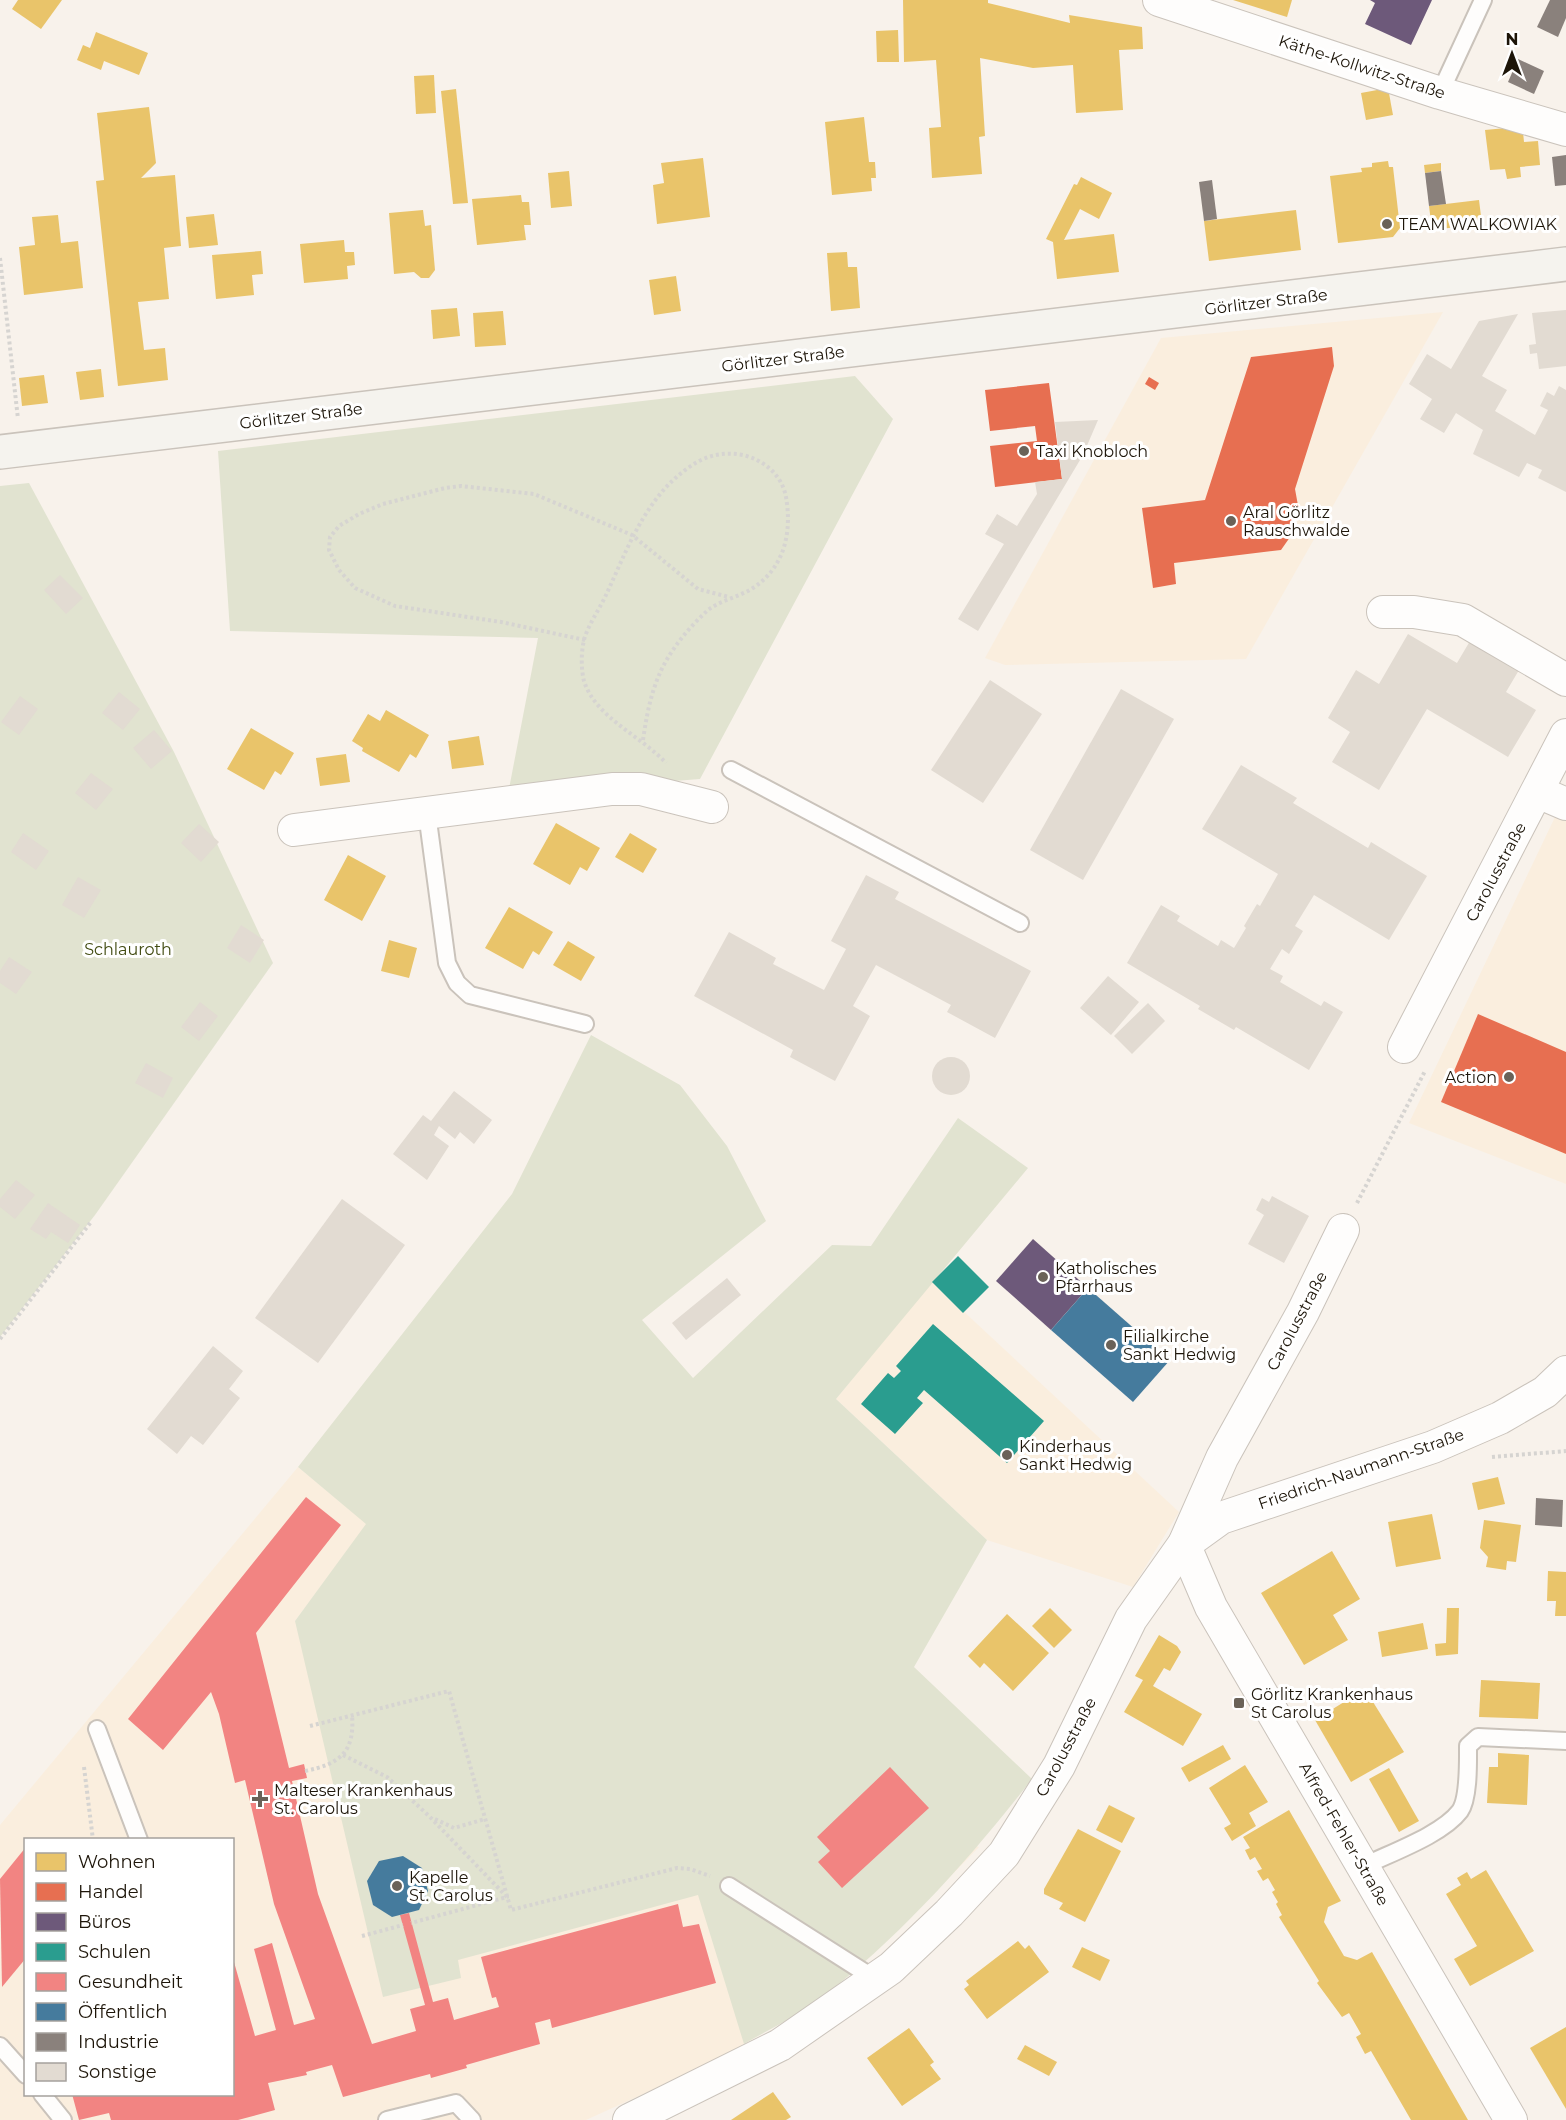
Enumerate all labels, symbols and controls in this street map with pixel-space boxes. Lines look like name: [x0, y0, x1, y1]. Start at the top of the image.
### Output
north arrow: [1482, 24, 1542, 84]
text: N: [1506, 30, 1518, 49]
street label: Käthe-Kollwitz-Straße: [1276, 31, 1448, 103]
place label: TEAM WALKOWIAK: [1399, 215, 1558, 234]
marker: TEAM WALKOWIAK: [1380, 217, 1394, 231]
street label: Görlitzer Straße: [1203, 285, 1329, 319]
street label: Görlitzer Straße: [720, 342, 846, 376]
street label: Görlitzer Straße: [238, 399, 364, 433]
place label: Taxi Knobloch: [1036, 442, 1148, 461]
marker: Taxi Knobloch: [1017, 444, 1031, 458]
place label: Aral Görlitz Rauschwalde: [1243, 503, 1350, 540]
marker: Aral Görlitz Rauschwalde: [1224, 514, 1238, 528]
street label: Carolusstraße: [1462, 819, 1530, 925]
park label: Schlauroth: [84, 940, 172, 959]
place label: Action: [1445, 1068, 1497, 1087]
marker: Action: [1502, 1070, 1516, 1084]
place label: Katholisches Pfarrhaus: [1055, 1259, 1157, 1296]
street label: Carolusstraße: [1263, 1268, 1331, 1374]
marker: Katholisches Pfarrhaus: [1036, 1270, 1050, 1284]
place label: Filialkirche Sankt Hedwig: [1123, 1327, 1236, 1364]
marker: Filialkirche Sankt Hedwig: [1104, 1338, 1118, 1352]
street label: Friedrich-Naumann-Straße: [1256, 1425, 1466, 1513]
place label: Kinderhaus Sankt Hedwig: [1019, 1437, 1132, 1474]
marker: Kinderhaus Sankt Hedwig: [1000, 1448, 1014, 1462]
place label: Görlitz Krankenhaus St Carolus: [1251, 1685, 1413, 1722]
street label: Carolusstraße: [1032, 1694, 1100, 1800]
marker: Görlitz Krankenhaus St Carolus: [1232, 1696, 1246, 1710]
street label: Alfred-Fehler-Straße: [1295, 1759, 1393, 1909]
place label: Malteser Krankenhaus St. Carolus: [274, 1781, 453, 1818]
marker: Malteser Krankenhaus St. Carolus: [251, 1790, 269, 1808]
legend: [24, 1838, 234, 2096]
text: Wohnen: [78, 1851, 156, 1873]
place label: Kapelle St. Carolus: [409, 1868, 493, 1905]
marker: Kapelle St. Carolus: [390, 1879, 404, 1893]
text: Handel: [78, 1881, 143, 1903]
text: Büros: [78, 1911, 131, 1933]
text: Schulen: [78, 1941, 151, 1963]
text: Gesundheit: [78, 1971, 183, 1993]
text: Öffentlich: [78, 2001, 167, 2023]
text: Industrie: [78, 2031, 159, 2053]
text: Sonstige: [78, 2061, 157, 2083]

